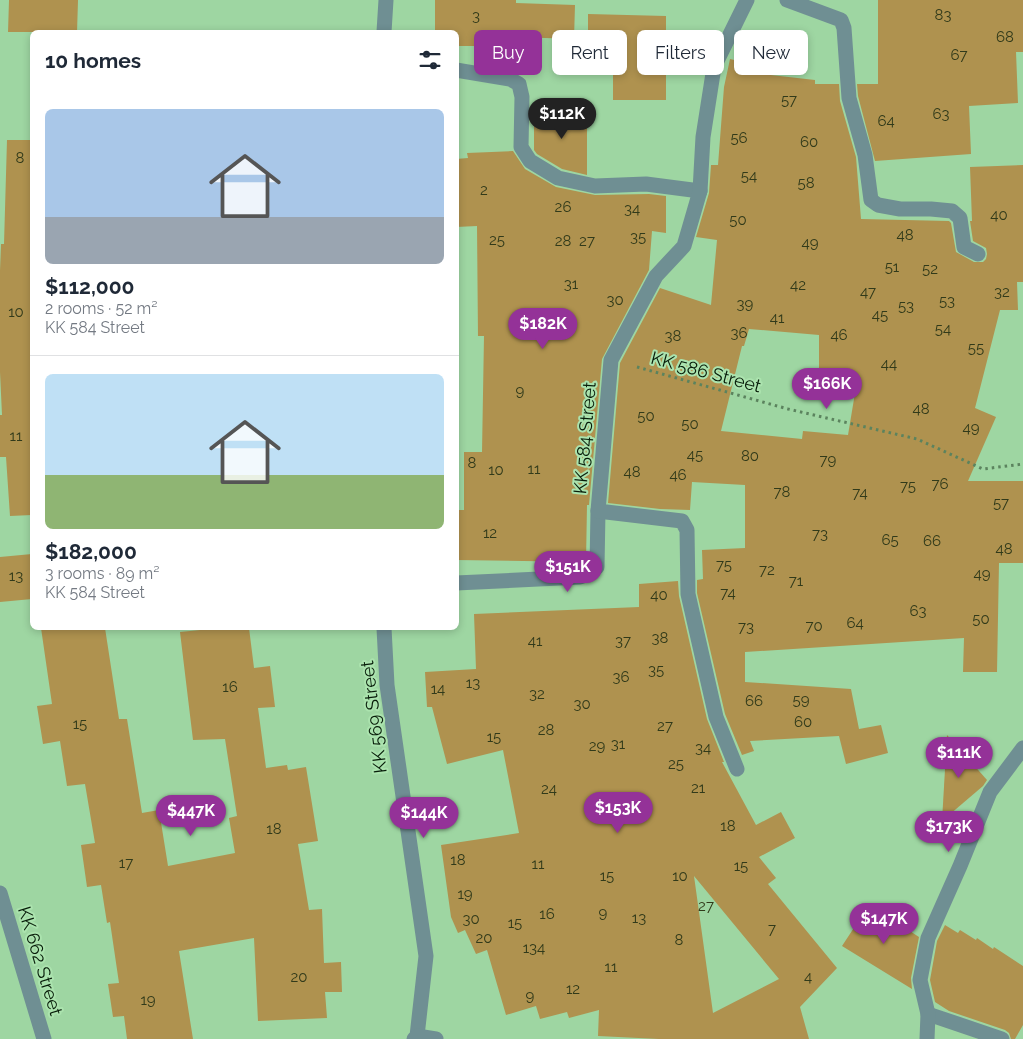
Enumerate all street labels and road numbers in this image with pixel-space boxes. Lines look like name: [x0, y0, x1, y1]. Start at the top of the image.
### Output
street label: KK 586 Street: [649, 347, 764, 396]
street label: KK 584 Street: [569, 381, 600, 495]
street label: KK 569 Street: [356, 660, 391, 775]
street label: KK 662 Street: [14, 904, 67, 1018]

